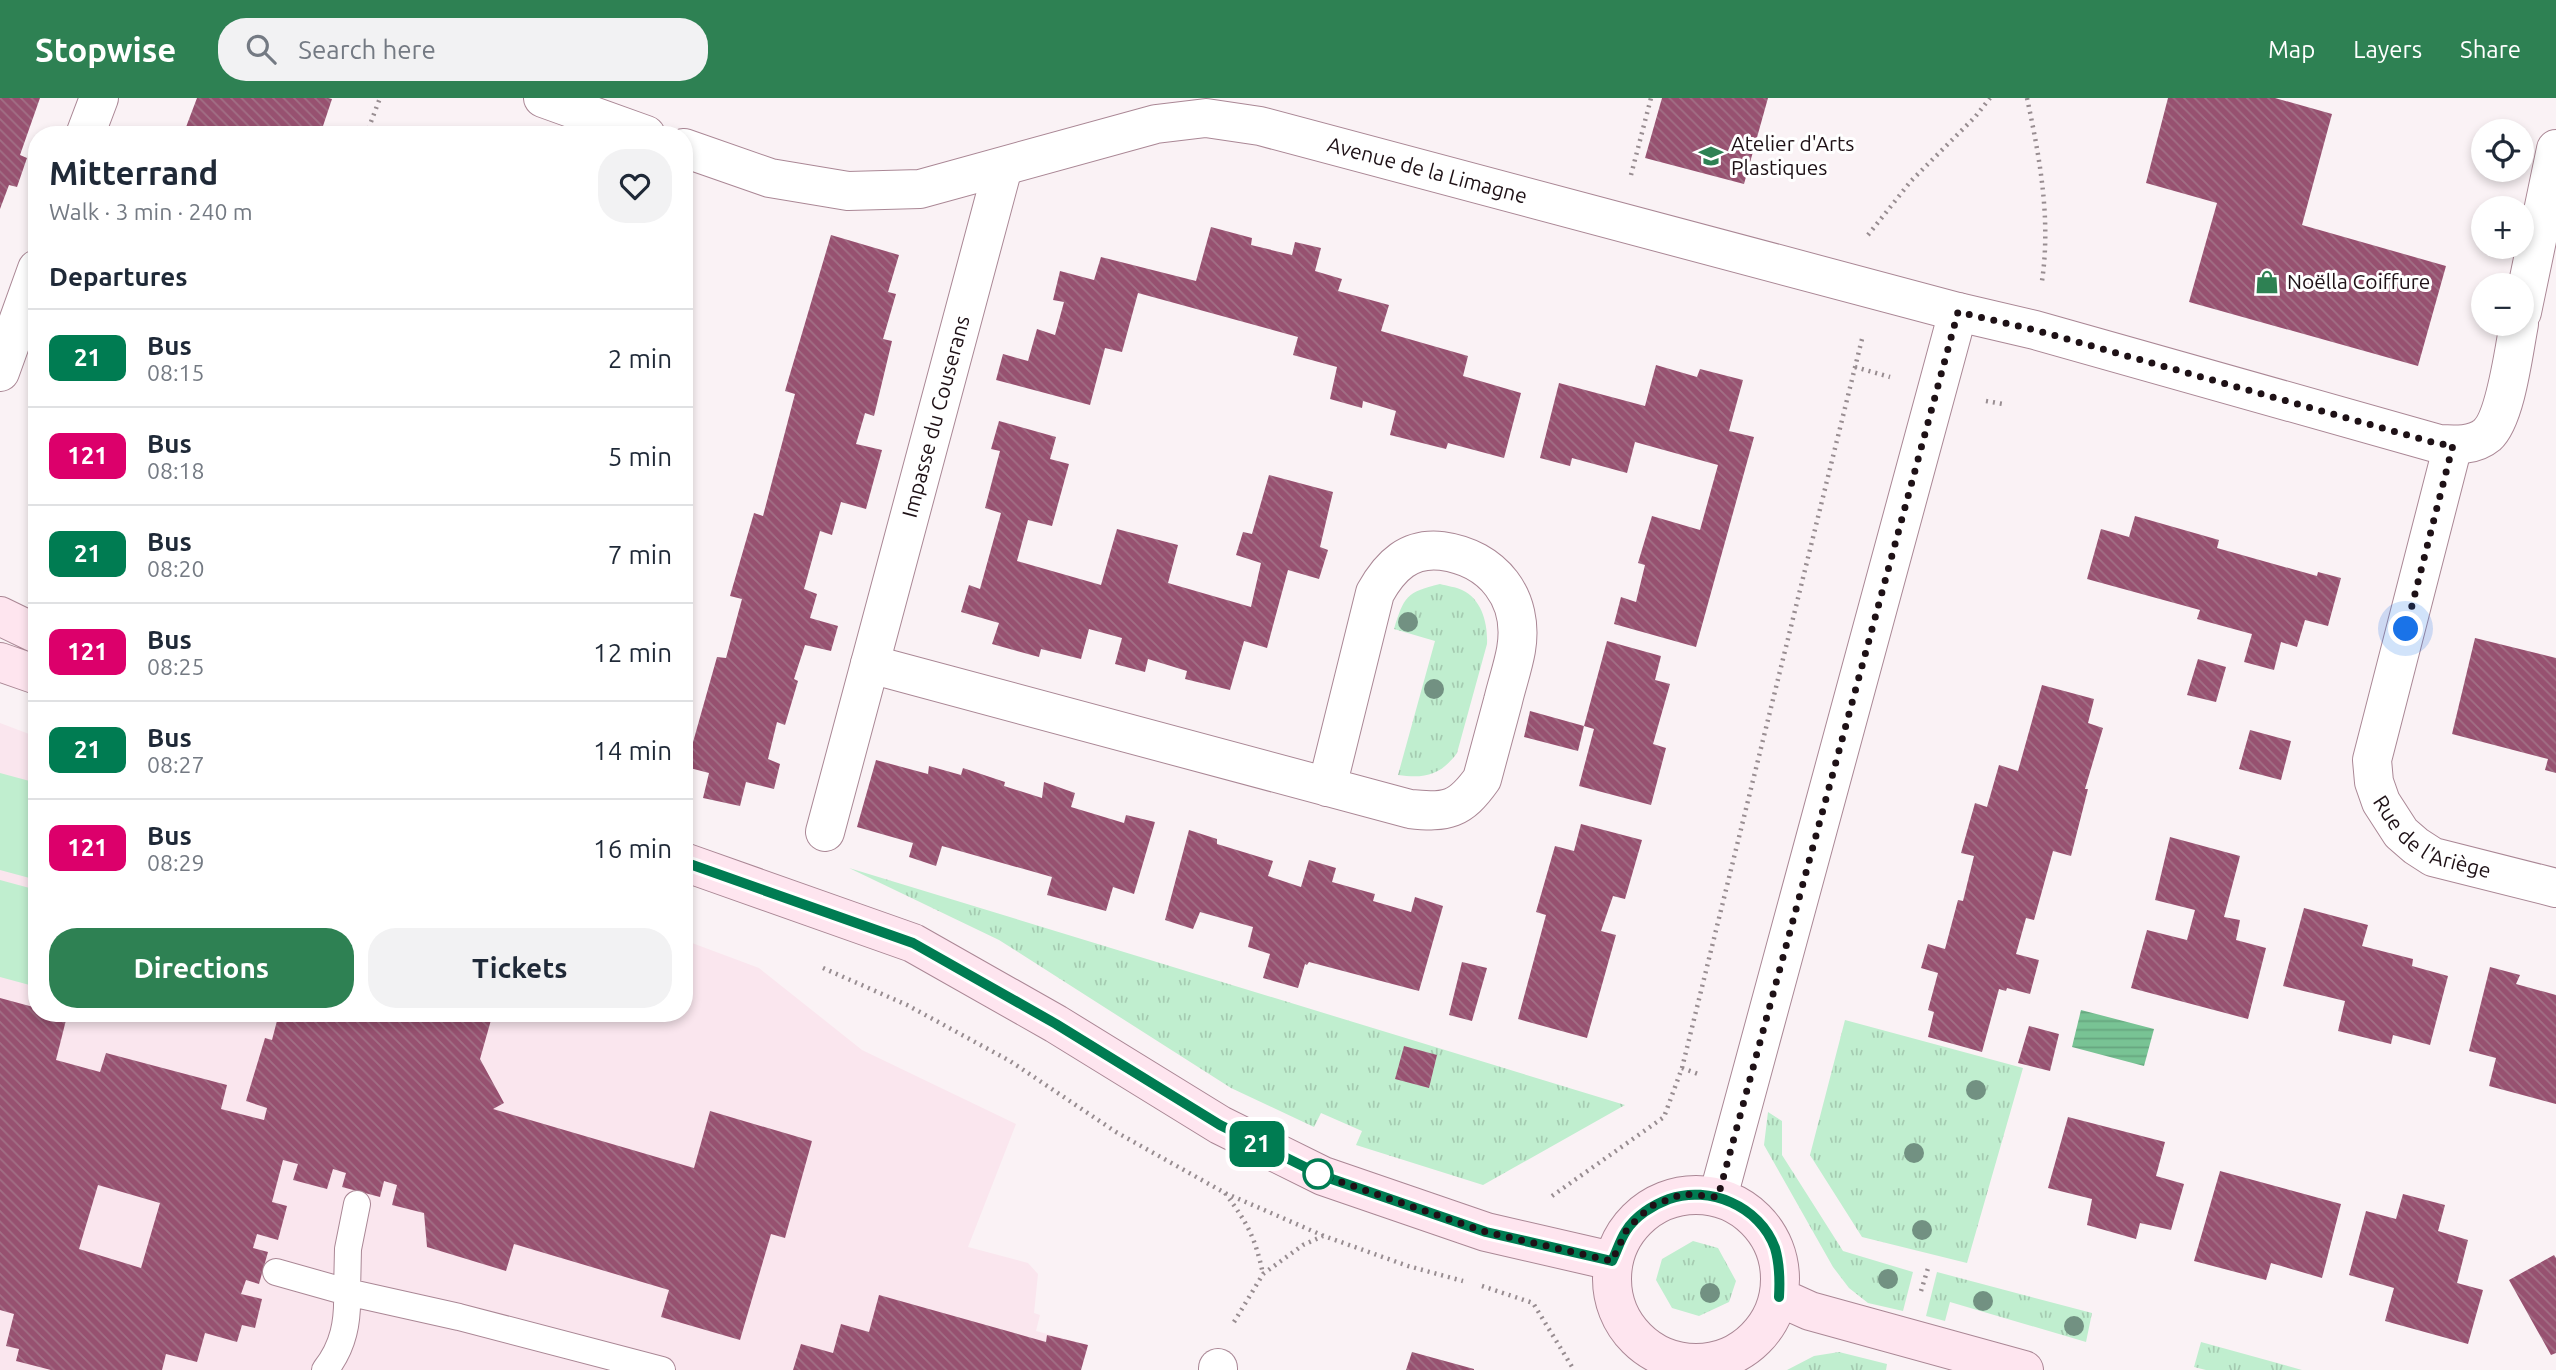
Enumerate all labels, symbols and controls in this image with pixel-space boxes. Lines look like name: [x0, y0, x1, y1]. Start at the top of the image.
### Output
search box: [218, 18, 708, 81]
icon: search: [242, 30, 280, 68]
text: Stopwise: [35, 31, 176, 68]
text: Search here: [298, 35, 436, 64]
text: Map: [2268, 36, 2315, 63]
text: Layers: [2353, 36, 2422, 63]
text: Share: [2460, 36, 2521, 63]
map controls: [2471, 119, 2534, 336]
button: locate: [2471, 119, 2534, 182]
street label: Avenue de la Limagne: [1325, 131, 1530, 208]
place label: Atelier d'Arts Plastiques: [1731, 131, 1854, 179]
school or university icon: Atelier d'Arts Plastiques: [1697, 142, 1725, 170]
button: heart: [598, 149, 672, 223]
text: Mitterrand: [49, 154, 218, 191]
button: +: [2471, 196, 2534, 259]
text: Walk · 3 min · 240 m: [49, 199, 253, 224]
text: Departures: [49, 262, 187, 291]
shop icon: Noëlla Coiffure: [2253, 268, 2281, 296]
place label: Noëlla Coiffure: [2287, 269, 2430, 293]
button: −: [2471, 273, 2534, 336]
street label: Impasse du Couserans: [897, 313, 974, 520]
text: Bus: [147, 331, 192, 360]
text: 21: [74, 344, 101, 371]
text: 2 min: [608, 344, 672, 373]
text: 08:15: [147, 360, 205, 385]
text: Bus: [147, 429, 192, 458]
text: 121: [67, 442, 108, 469]
text: 5 min: [608, 442, 672, 471]
text: 08:18: [147, 458, 205, 483]
text: Bus: [147, 527, 192, 556]
text: 21: [74, 540, 101, 567]
text: 7 min: [608, 540, 672, 569]
text: 08:20: [147, 556, 205, 581]
your location: [2388, 611, 2423, 646]
text: Bus: [147, 625, 192, 654]
text: 121: [67, 638, 108, 665]
text: 12 min: [593, 638, 672, 667]
text: 08:25: [147, 654, 205, 679]
text: Bus: [147, 723, 192, 752]
text: 21: [74, 736, 101, 763]
text: 14 min: [593, 736, 672, 765]
text: 08:27: [147, 752, 205, 777]
street label: Rue de l'Ariège: [2369, 791, 2494, 882]
text: Bus: [147, 821, 192, 850]
text: 121: [67, 834, 108, 861]
text: 16 min: [593, 834, 672, 863]
text: 08:29: [147, 850, 205, 875]
button: Directions: [49, 928, 354, 1008]
button: Tickets: [368, 928, 672, 1008]
line badge: 21: [1226, 1121, 1288, 1167]
text: 21: [1243, 1130, 1271, 1157]
unlabelled marker: [1303, 1159, 1333, 1189]

